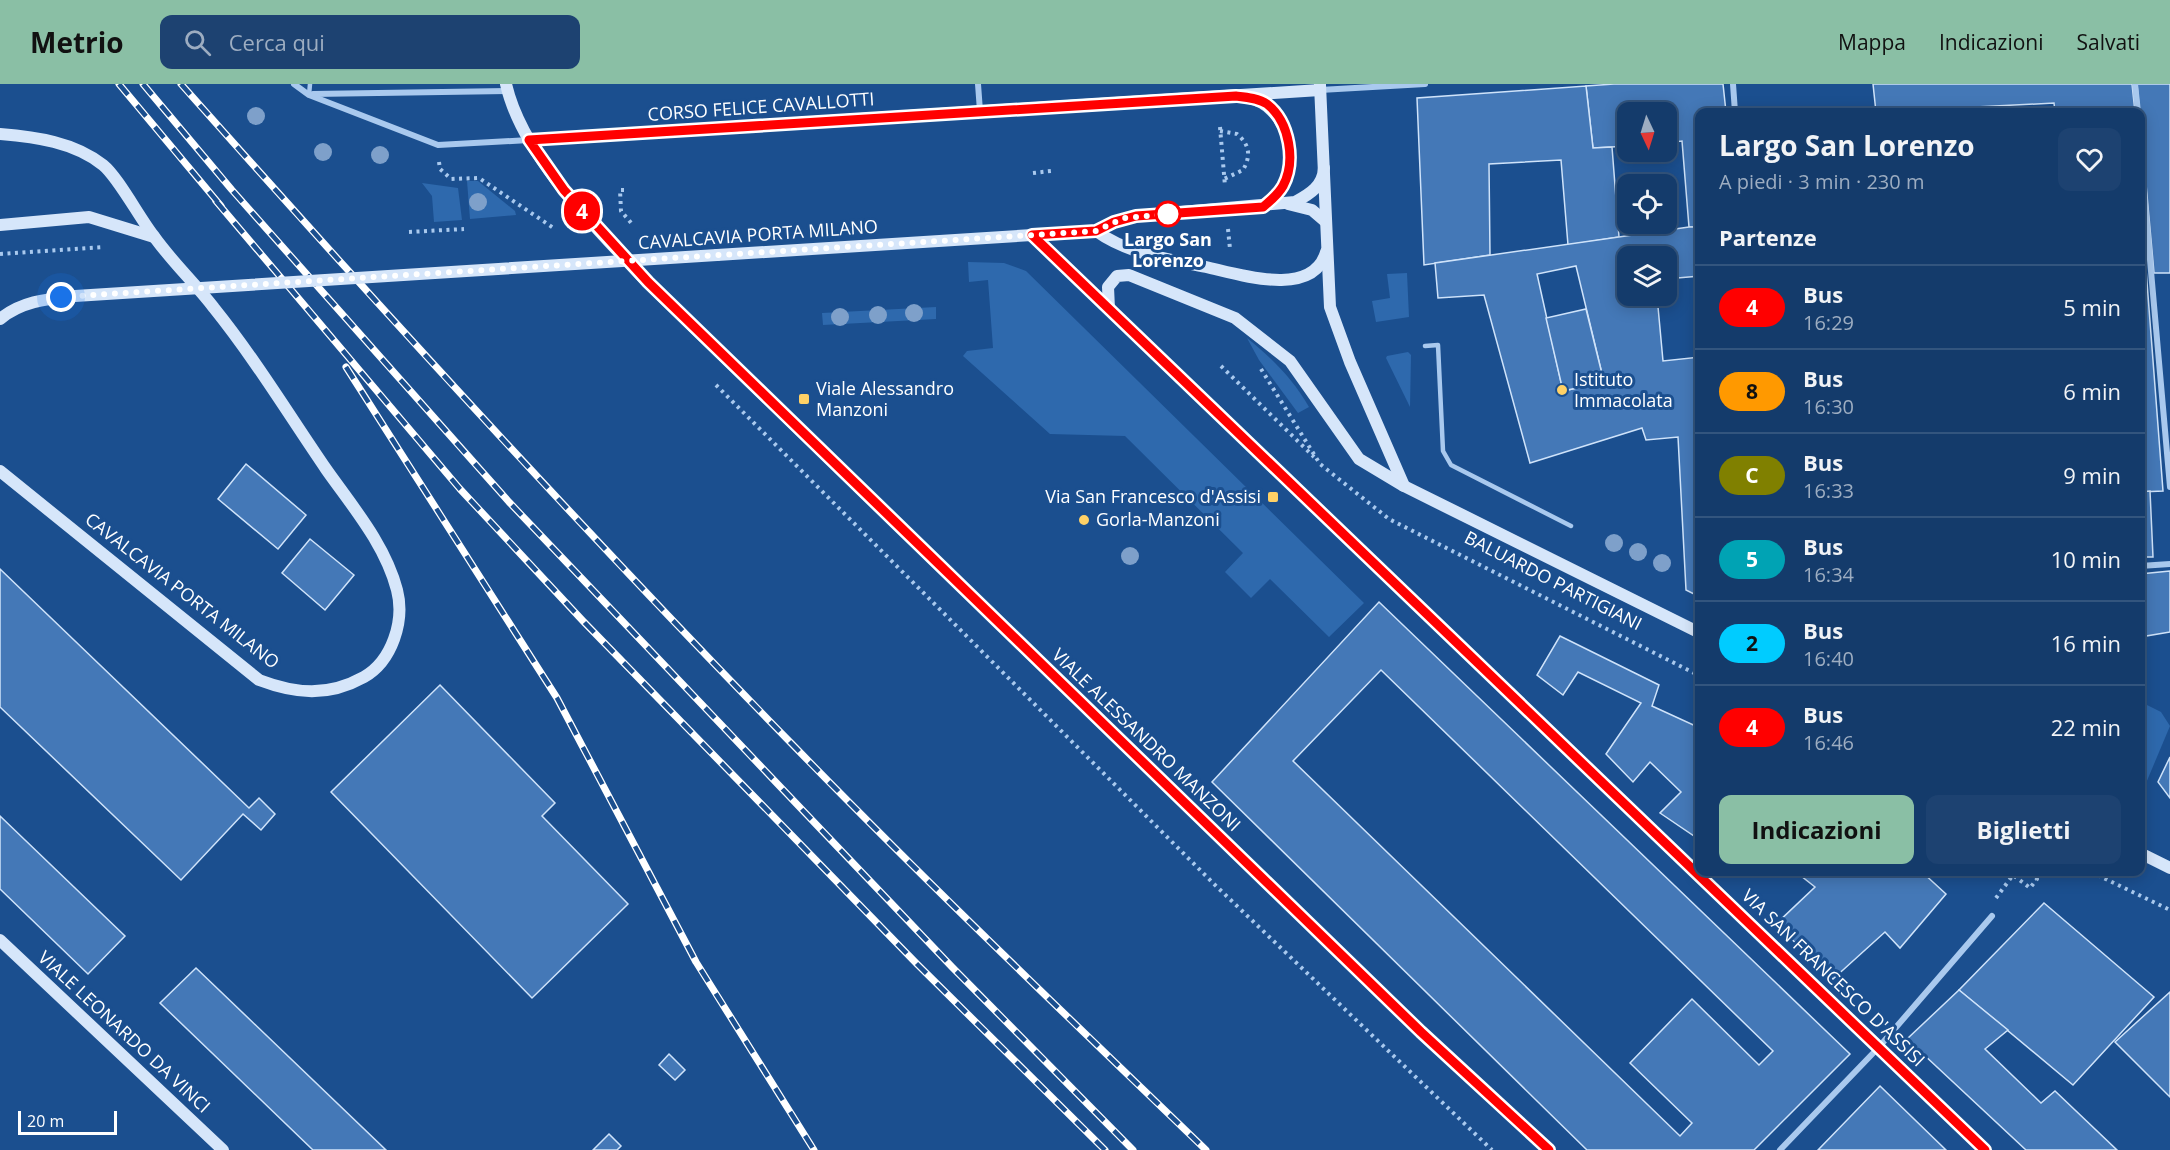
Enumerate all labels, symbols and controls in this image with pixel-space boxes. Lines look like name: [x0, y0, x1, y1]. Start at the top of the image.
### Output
search box: [160, 15, 580, 69]
text: Metrio: [30, 23, 124, 61]
icon: search: [181, 26, 214, 59]
text: Cerca qui: [229, 27, 325, 57]
text: Mappa: [1838, 28, 1906, 56]
text: Indicazioni: [1939, 28, 2044, 56]
text: Salvati: [2077, 28, 2140, 56]
street label: CORSO FELICE CAVALLOTTI: [647, 86, 875, 126]
north arrow: [1617, 102, 1677, 162]
map controls: [1617, 102, 1677, 306]
text: Largo San Lorenzo: [1719, 126, 1975, 164]
button: heart: [2058, 128, 2121, 191]
text: A piedi · 3 min · 230 m: [1719, 168, 1924, 195]
button: locate: [1617, 174, 1677, 234]
line badge: 4: [562, 192, 602, 230]
text: 4: [576, 197, 588, 225]
marker: Largo San Lorenzo: [1155, 201, 1181, 227]
street label: CAVALCAVIA PORTA MILANO: [637, 214, 879, 254]
text: Partenze: [1719, 222, 1817, 252]
place label: Largo San Lorenzo: [1124, 227, 1212, 272]
button: layers: [1617, 246, 1677, 306]
text: Bus: [1803, 279, 1843, 309]
your location: [46, 282, 76, 312]
text: 5 min: [2063, 292, 2121, 322]
text: 4: [1746, 293, 1758, 321]
text: 16:29: [1803, 309, 1854, 336]
text: Bus: [1803, 363, 1843, 393]
place label: Istituto Immacolata: [1574, 367, 1673, 412]
place label: Viale Alessandro Manzoni: [816, 376, 954, 421]
text: 6 min: [2063, 376, 2121, 406]
text: 8: [1746, 377, 1758, 405]
marker: Istituto Immacolata: [1555, 383, 1569, 397]
marker: Viale Alessandro Manzoni: [797, 392, 811, 406]
text: 16:30: [1803, 393, 1854, 420]
text: Bus: [1803, 447, 1843, 477]
text: 9 min: [2063, 460, 2121, 490]
text: C: [1745, 461, 1759, 489]
text: 16:33: [1803, 477, 1854, 504]
place label: Via San Francesco d'Assisi: [1045, 484, 1261, 508]
marker: Via San Francesco d'Assisi: [1266, 490, 1280, 504]
street label: CAVALCAVIA PORTA MILANO: [81, 507, 285, 674]
place label: Gorla-Manzoni: [1096, 507, 1220, 531]
marker: Gorla-Manzoni: [1077, 513, 1091, 527]
street label: BALUARDO PARTIGIANI: [1461, 525, 1646, 635]
text: Bus: [1803, 531, 1843, 561]
text: 10 min: [2051, 544, 2121, 574]
text: 5: [1746, 545, 1758, 573]
text: 16:34: [1803, 561, 1854, 588]
text: Bus: [1803, 615, 1843, 645]
text: 16 min: [2051, 628, 2121, 658]
text: 2: [1746, 629, 1758, 657]
street label: VIALE ALESSANDRO MANZONI: [1047, 643, 1246, 836]
text: 16:40: [1803, 645, 1854, 672]
text: Bus: [1803, 699, 1843, 729]
text: 22 min: [2051, 712, 2121, 742]
text: 4: [1746, 713, 1758, 741]
text: 16:46: [1803, 729, 1854, 756]
button: Indicazioni: [1719, 795, 1914, 864]
button: Biglietti: [1926, 795, 2121, 864]
street label: VIA SAN FRANCESCO D'ASSISI: [1737, 883, 1930, 1071]
street label: VIALE LEONARDO DA VINCI: [33, 945, 216, 1118]
scale bar: [18, 1108, 117, 1136]
text: 20 m: [27, 1110, 64, 1132]

